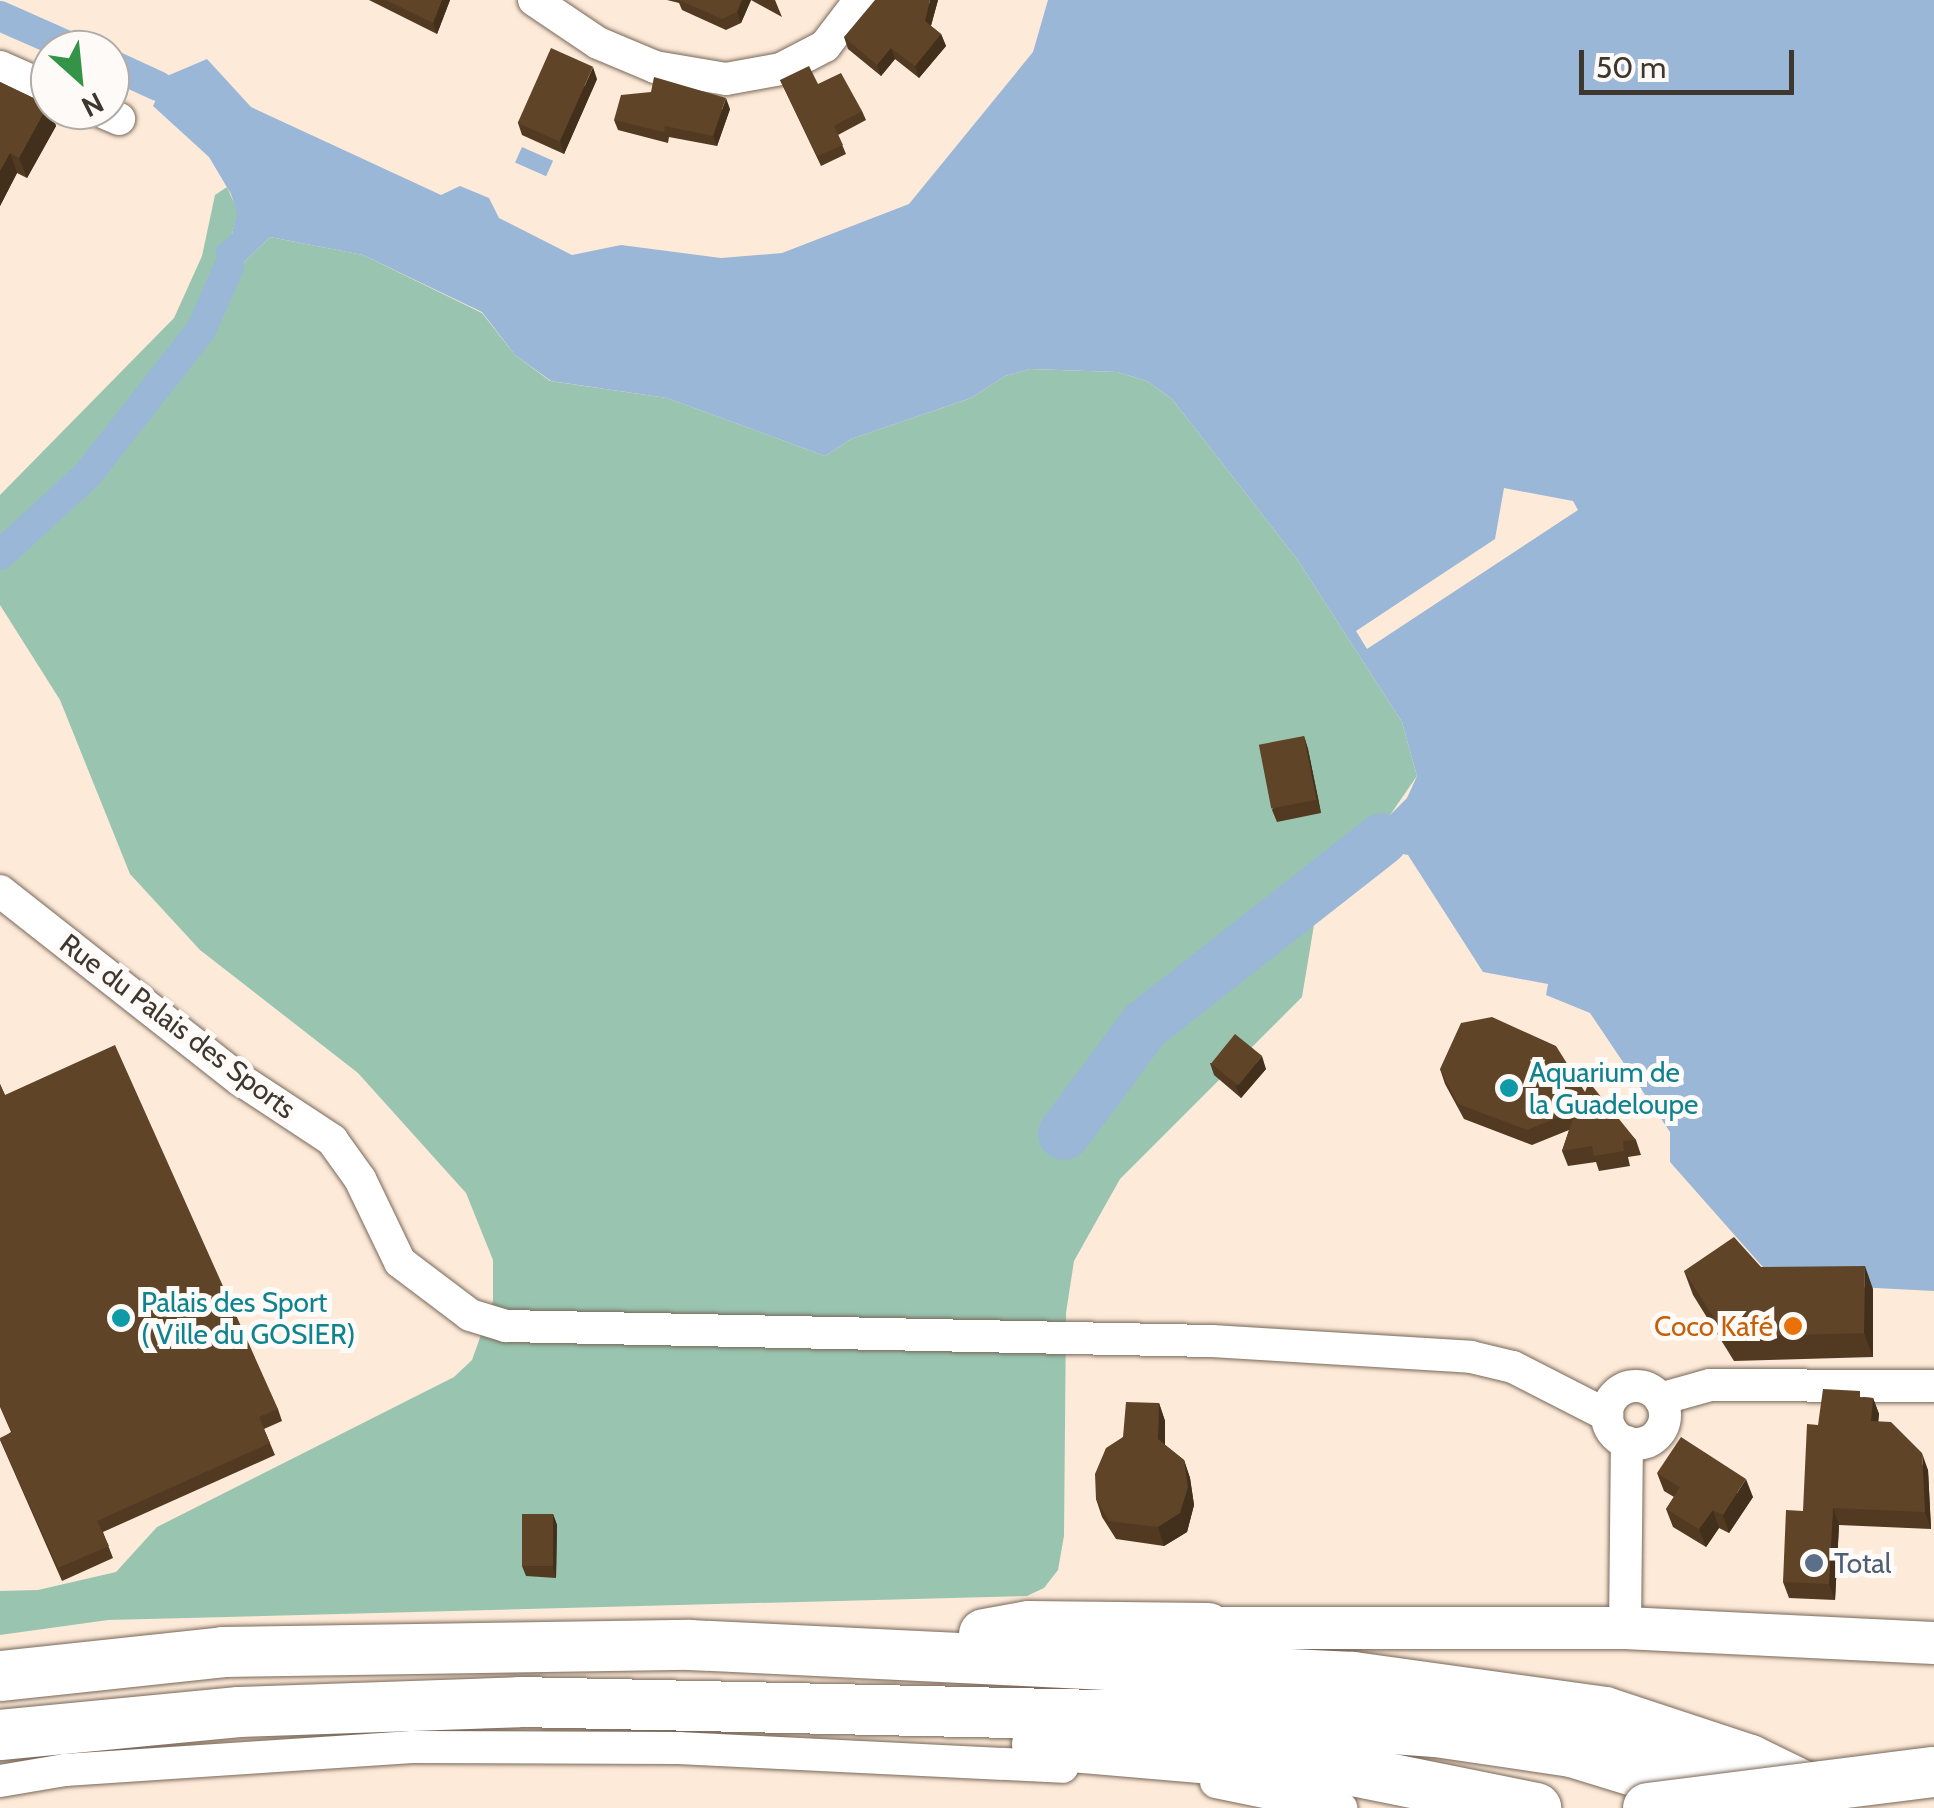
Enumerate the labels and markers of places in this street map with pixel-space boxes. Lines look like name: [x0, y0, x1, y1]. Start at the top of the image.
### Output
place label: Aquarium de la Guadeloupe: [1529, 1055, 1698, 1121]
marker: Aquarium de la Guadeloupe: [1498, 1077, 1520, 1099]
place label: Palais des Sport ( Ville du GOSIER): [141, 1285, 356, 1351]
marker: Palais des Sport ( Ville du GOSIER): [110, 1307, 132, 1329]
place label: Coco Kafé: [1654, 1309, 1773, 1343]
marker: Coco Kafé: [1782, 1315, 1804, 1337]
place label: Total: [1834, 1546, 1891, 1580]
marker: Total: [1803, 1552, 1825, 1574]

